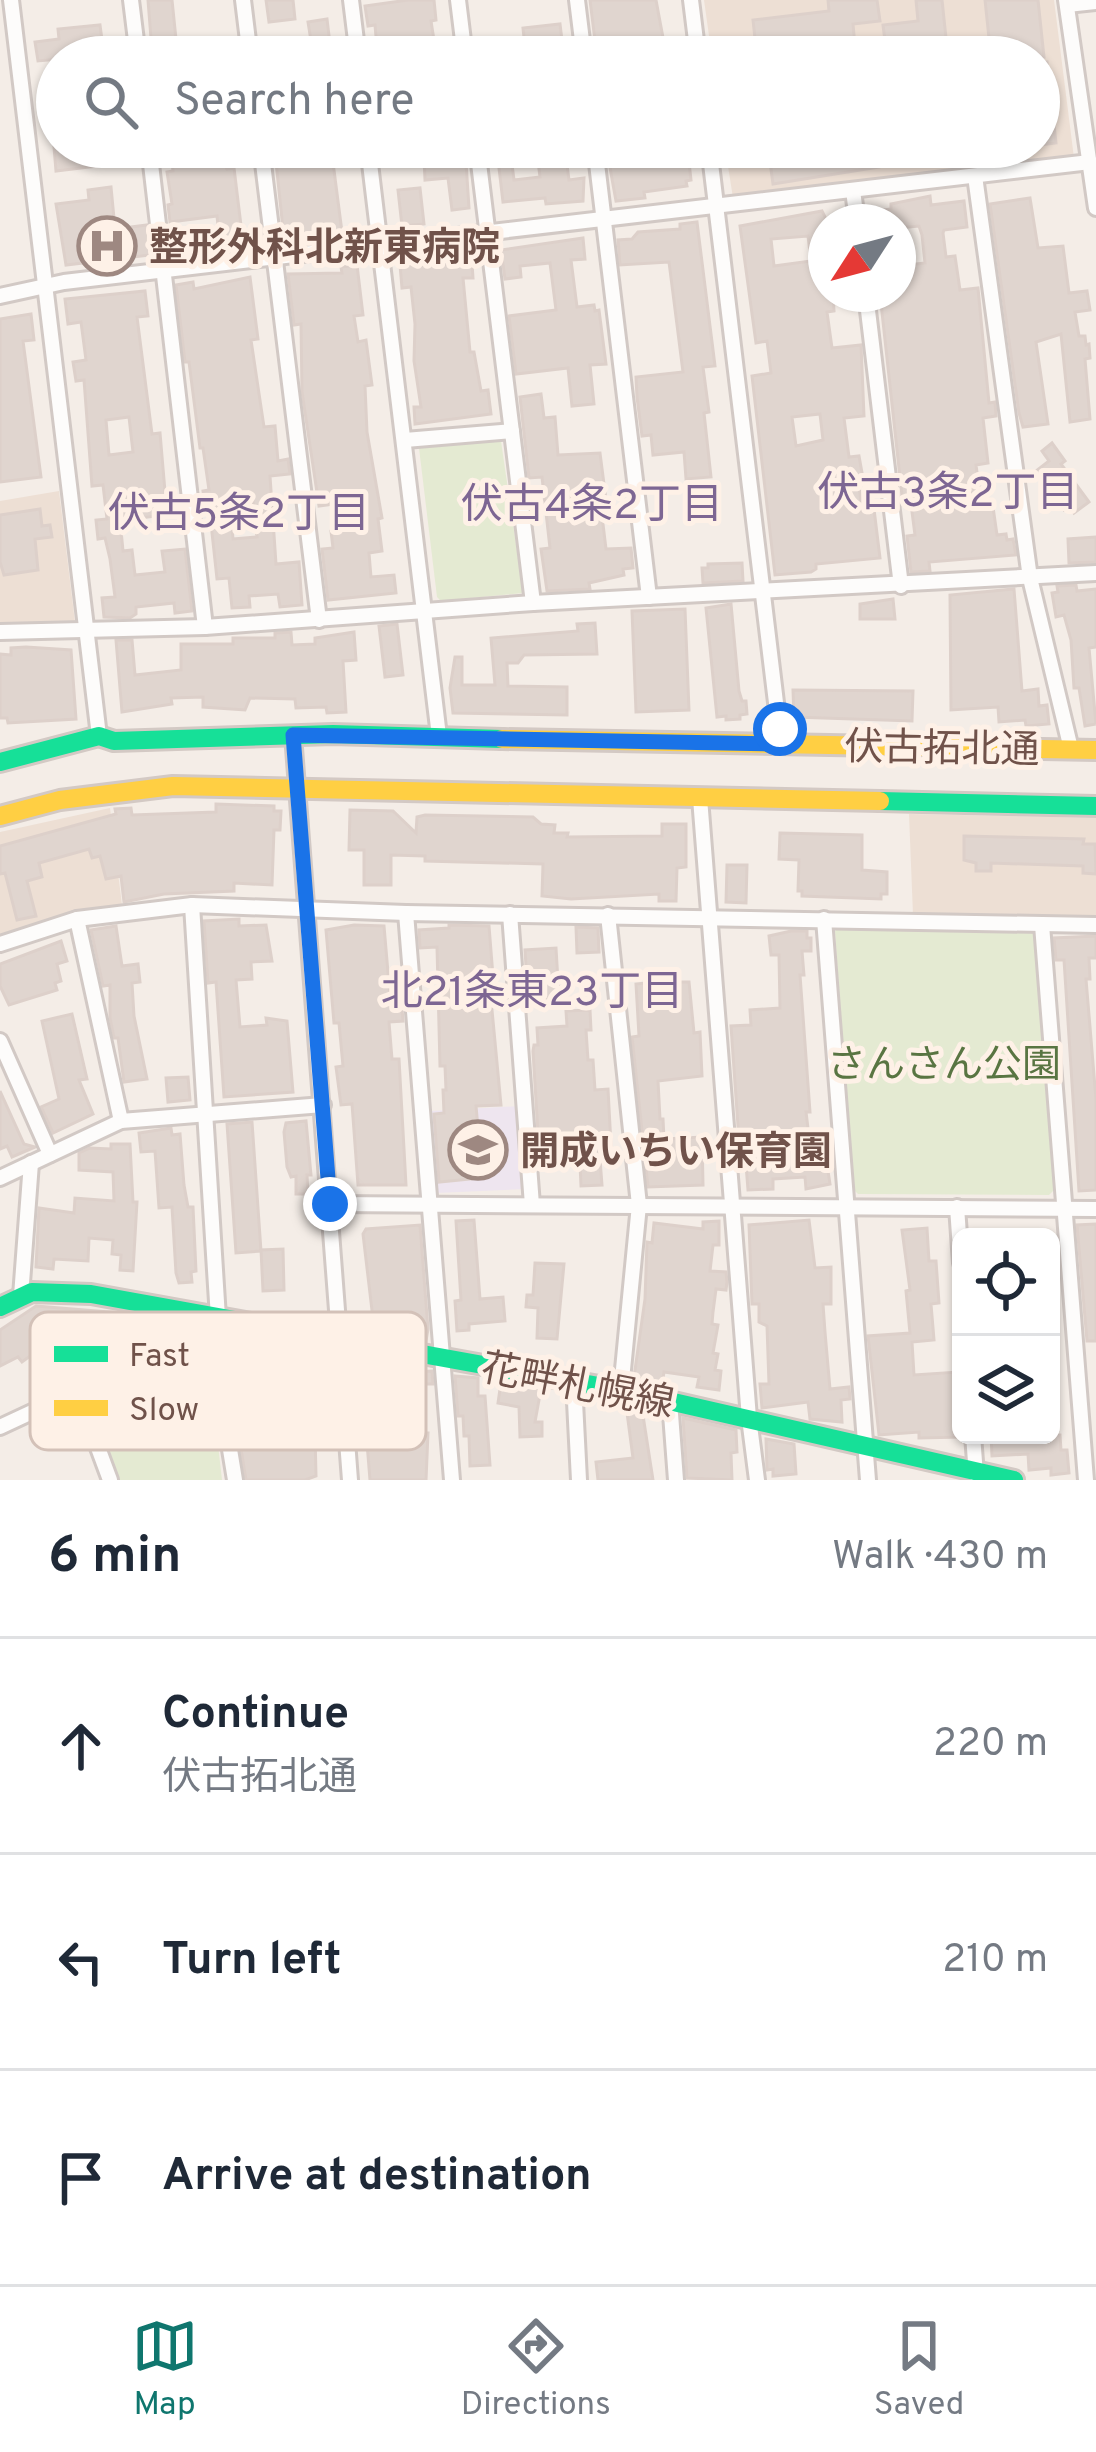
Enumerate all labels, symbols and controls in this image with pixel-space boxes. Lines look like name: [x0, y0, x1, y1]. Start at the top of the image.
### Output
search box: [36, 36, 1060, 168]
icon: search: [78, 69, 144, 135]
text: Search here: [174, 74, 414, 131]
north arrow: [808, 204, 916, 312]
hospital icon: 整形外科北新東病院: [76, 215, 138, 277]
place label: 整形外科北新東病院: [149, 226, 500, 275]
district label: 伏古3条2丁目: [818, 469, 1079, 522]
district label: 伏古4条2丁目: [461, 481, 723, 534]
district label: 伏古5条2丁目: [108, 490, 370, 543]
route start: [753, 702, 807, 756]
street label: 伏古拓北通: [844, 725, 1040, 778]
district label: 北21条東23丁目: [381, 968, 683, 1021]
park label: さんさん公園: [827, 1043, 1061, 1092]
school or university icon: 開成いちい保育園: [447, 1119, 509, 1181]
place label: 開成いちい保育園: [520, 1130, 832, 1179]
route end: [303, 1177, 357, 1231]
map controls: [952, 1228, 1060, 1444]
button: locate: [952, 1228, 1060, 1336]
legend: [30, 1312, 426, 1450]
button: layers: [952, 1336, 1060, 1444]
text: Fast: [129, 1337, 190, 1379]
street label: 花畔札幌線: [477, 1346, 678, 1431]
text: Slow: [129, 1391, 199, 1433]
text: 6 min: [48, 1526, 181, 1591]
text: Walk · 430 m: [832, 1534, 1048, 1583]
text: Continue: [162, 1687, 349, 1744]
icon: ahead: [48, 1713, 114, 1779]
text: 220 m: [933, 1721, 1048, 1770]
text: 伏古拓北通: [162, 1755, 357, 1804]
icon: left: [48, 1929, 114, 1995]
text: Turn left: [162, 1933, 341, 1990]
text: 210 m: [942, 1937, 1048, 1986]
icon: arrive: [48, 2145, 114, 2211]
text: Arrive at destination: [162, 2149, 592, 2206]
tab: Map: [132, 2313, 198, 2427]
tab: Directions: [461, 2313, 611, 2427]
tab: Saved: [874, 2313, 964, 2427]

